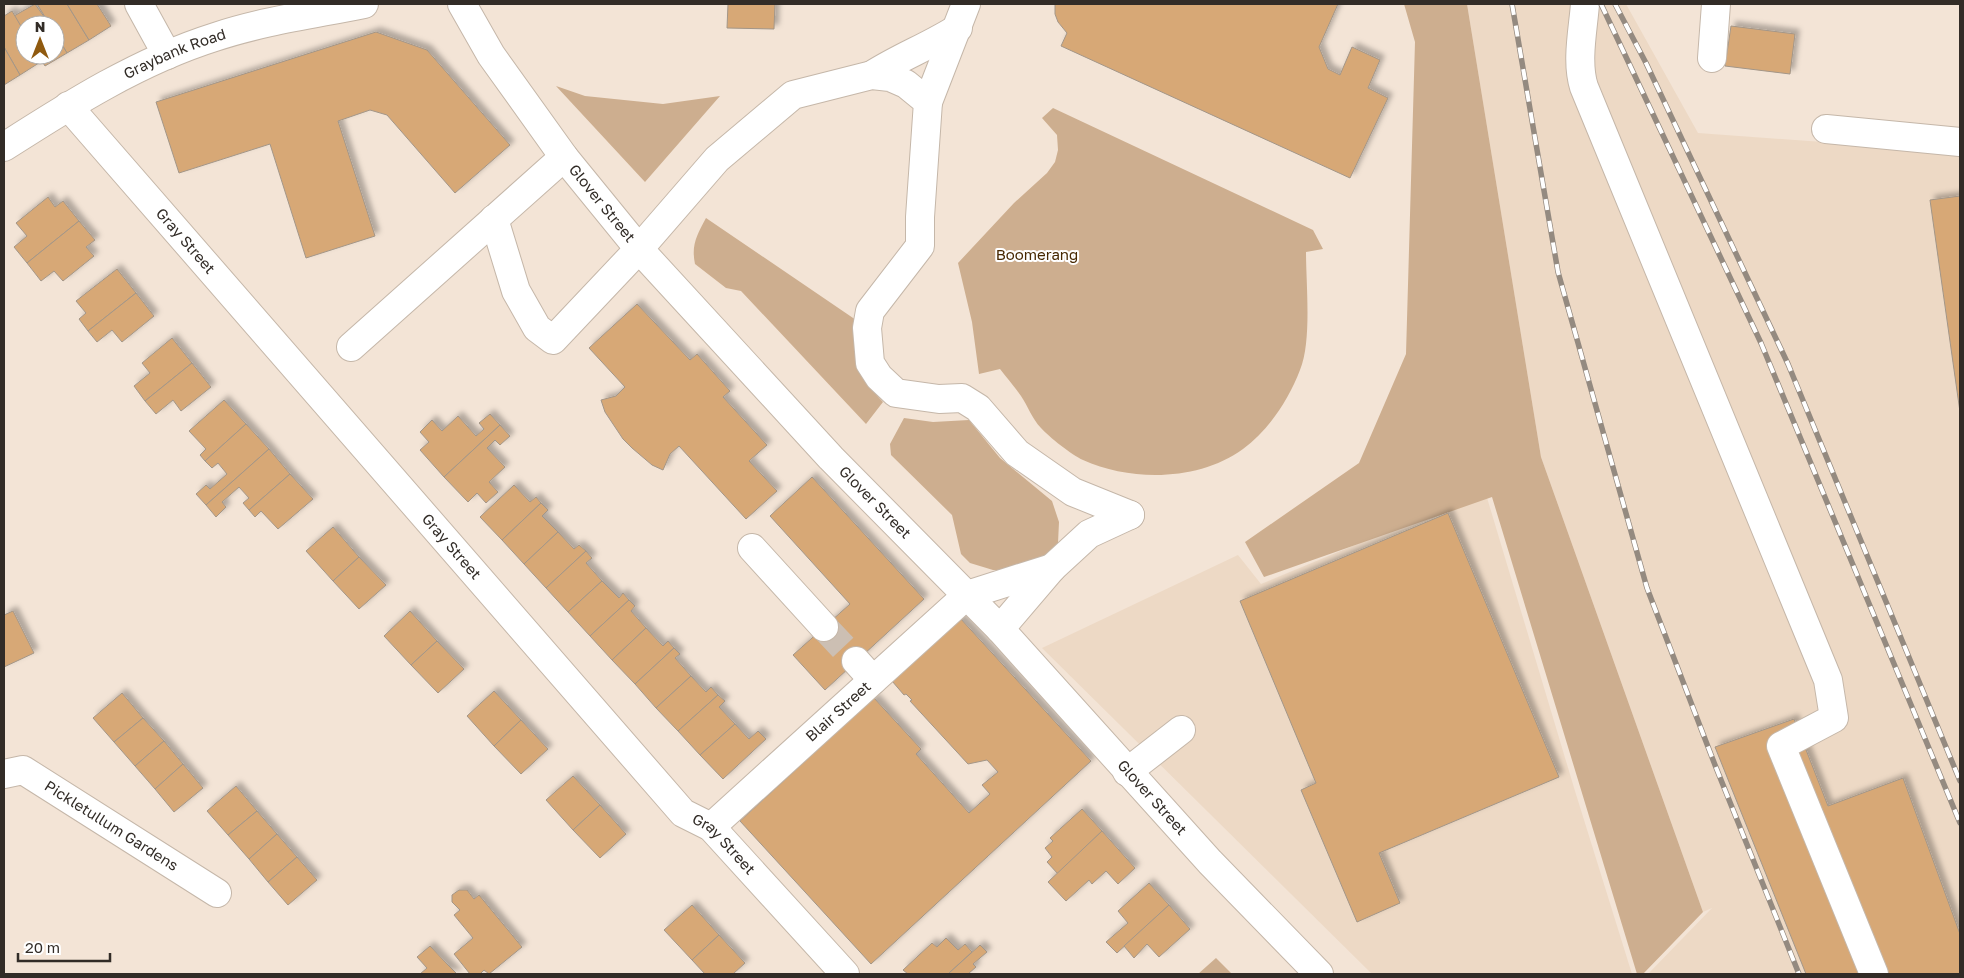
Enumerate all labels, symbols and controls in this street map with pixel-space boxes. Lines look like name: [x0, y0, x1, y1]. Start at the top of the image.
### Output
north arrow: [15, 15, 65, 65]
text: N: [35, 18, 45, 35]
street label: Graybank Road: [120, 24, 228, 82]
street label: Glover Street: [566, 160, 640, 245]
street label: Gray Street: [153, 204, 220, 277]
park label: Boomerang: [996, 245, 1078, 263]
street label: Glover Street: [836, 462, 915, 542]
street label: Gray Street: [419, 509, 485, 582]
street label: Blair Street: [802, 677, 874, 745]
street label: Glover Street: [1114, 756, 1191, 838]
street label: Pickletullum Gardens: [42, 776, 182, 874]
street label: Gray Street: [690, 809, 760, 878]
scale bar: [18, 930, 110, 962]
text: 20 m: [25, 938, 60, 956]

